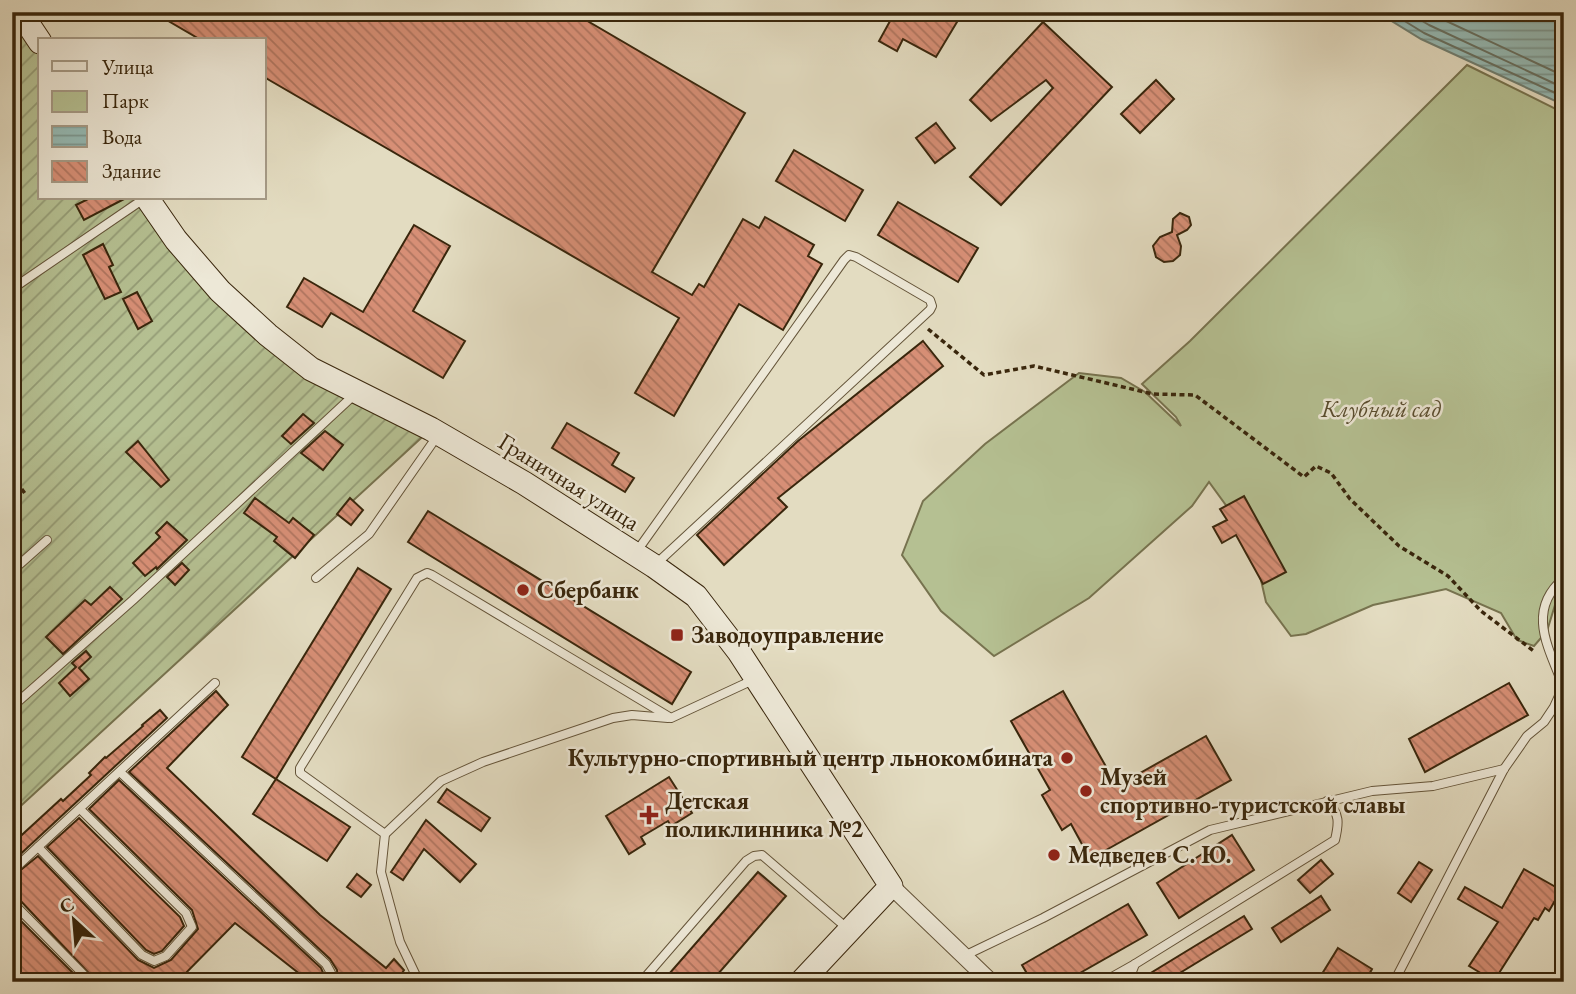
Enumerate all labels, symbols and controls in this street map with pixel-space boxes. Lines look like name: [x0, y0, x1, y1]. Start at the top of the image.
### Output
legend: [38, 38, 266, 200]
text: Улица: [101, 53, 154, 80]
text: Парк: [102, 87, 149, 114]
text: Вода: [102, 123, 143, 150]
text: Здание: [102, 157, 161, 184]
park label: Клубный сад: [1320, 393, 1441, 424]
street label: Граничная улица: [493, 426, 646, 538]
place label: Сбербанк: [537, 574, 640, 605]
marker: Сбербанк: [515, 582, 531, 598]
place label: Заводоуправление: [691, 619, 884, 651]
marker: Заводоуправление: [669, 627, 685, 643]
place label: Культурно-спортивный центр льнокомбината: [568, 742, 1053, 774]
marker: Культурно-спортивный центр льнокомбината: [1059, 750, 1075, 766]
place label: Музей спортивно-туристской славы: [1100, 761, 1405, 821]
marker: Музей спортивно-туристской славы: [1078, 783, 1094, 799]
place label: Детская поликлинника №2: [665, 785, 863, 844]
marker: Детская поликлинника №2: [639, 805, 659, 825]
place label: Медведев С. Ю.: [1068, 839, 1231, 870]
marker: Медведев С. Ю.: [1046, 847, 1062, 863]
north arrow: [38, 886, 108, 956]
text: С: [55, 891, 78, 919]

